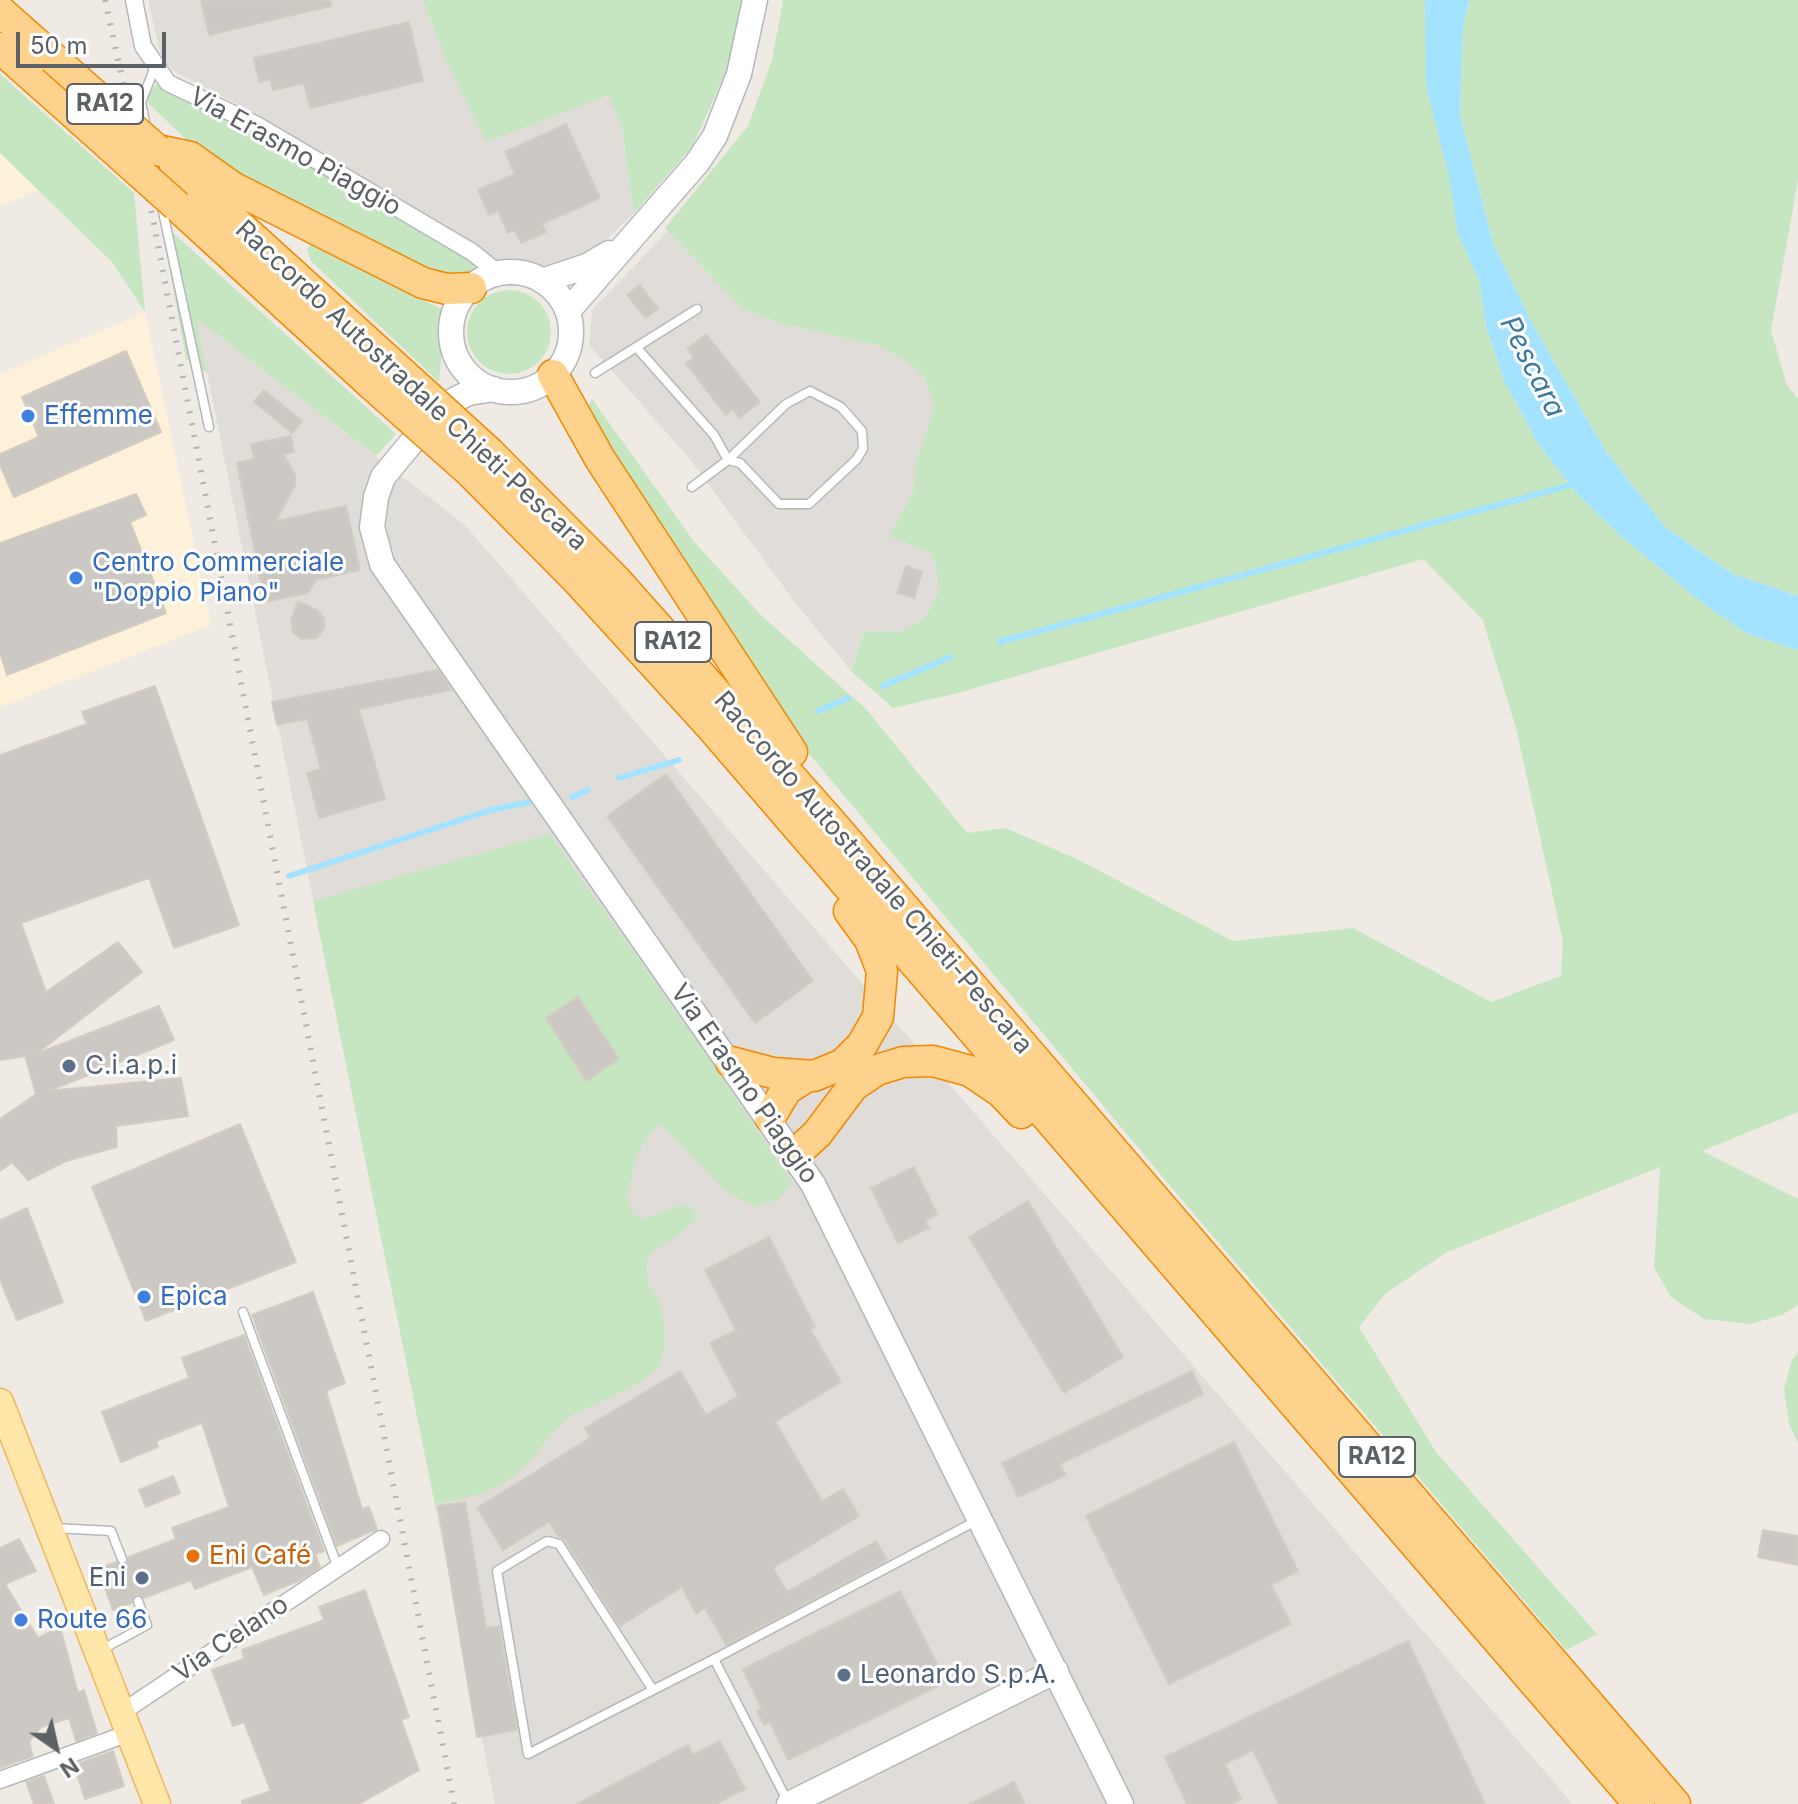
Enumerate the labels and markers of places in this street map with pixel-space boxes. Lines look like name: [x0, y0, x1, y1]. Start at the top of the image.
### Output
place label: Effemme: [44, 400, 153, 432]
marker: Effemme: [19, 407, 37, 425]
place label: Centro Commerciale "Doppio Piano": [92, 547, 344, 608]
marker: Centro Commerciale "Doppio Piano": [67, 569, 85, 587]
place label: C.i.a.p.i: [85, 1050, 177, 1082]
marker: C.i.a.p.i: [60, 1057, 78, 1075]
place label: Epica: [160, 1281, 228, 1313]
marker: Epica: [135, 1288, 153, 1306]
place label: Eni Café: [209, 1540, 311, 1572]
marker: Eni Café: [184, 1547, 202, 1565]
place label: Eni: [89, 1562, 126, 1594]
marker: Eni: [133, 1569, 151, 1587]
place label: Route 66: [37, 1604, 147, 1636]
marker: Route 66: [12, 1611, 30, 1629]
place label: Leonardo S.p.A.: [860, 1659, 1057, 1691]
marker: Leonardo S.p.A.: [835, 1666, 853, 1684]

